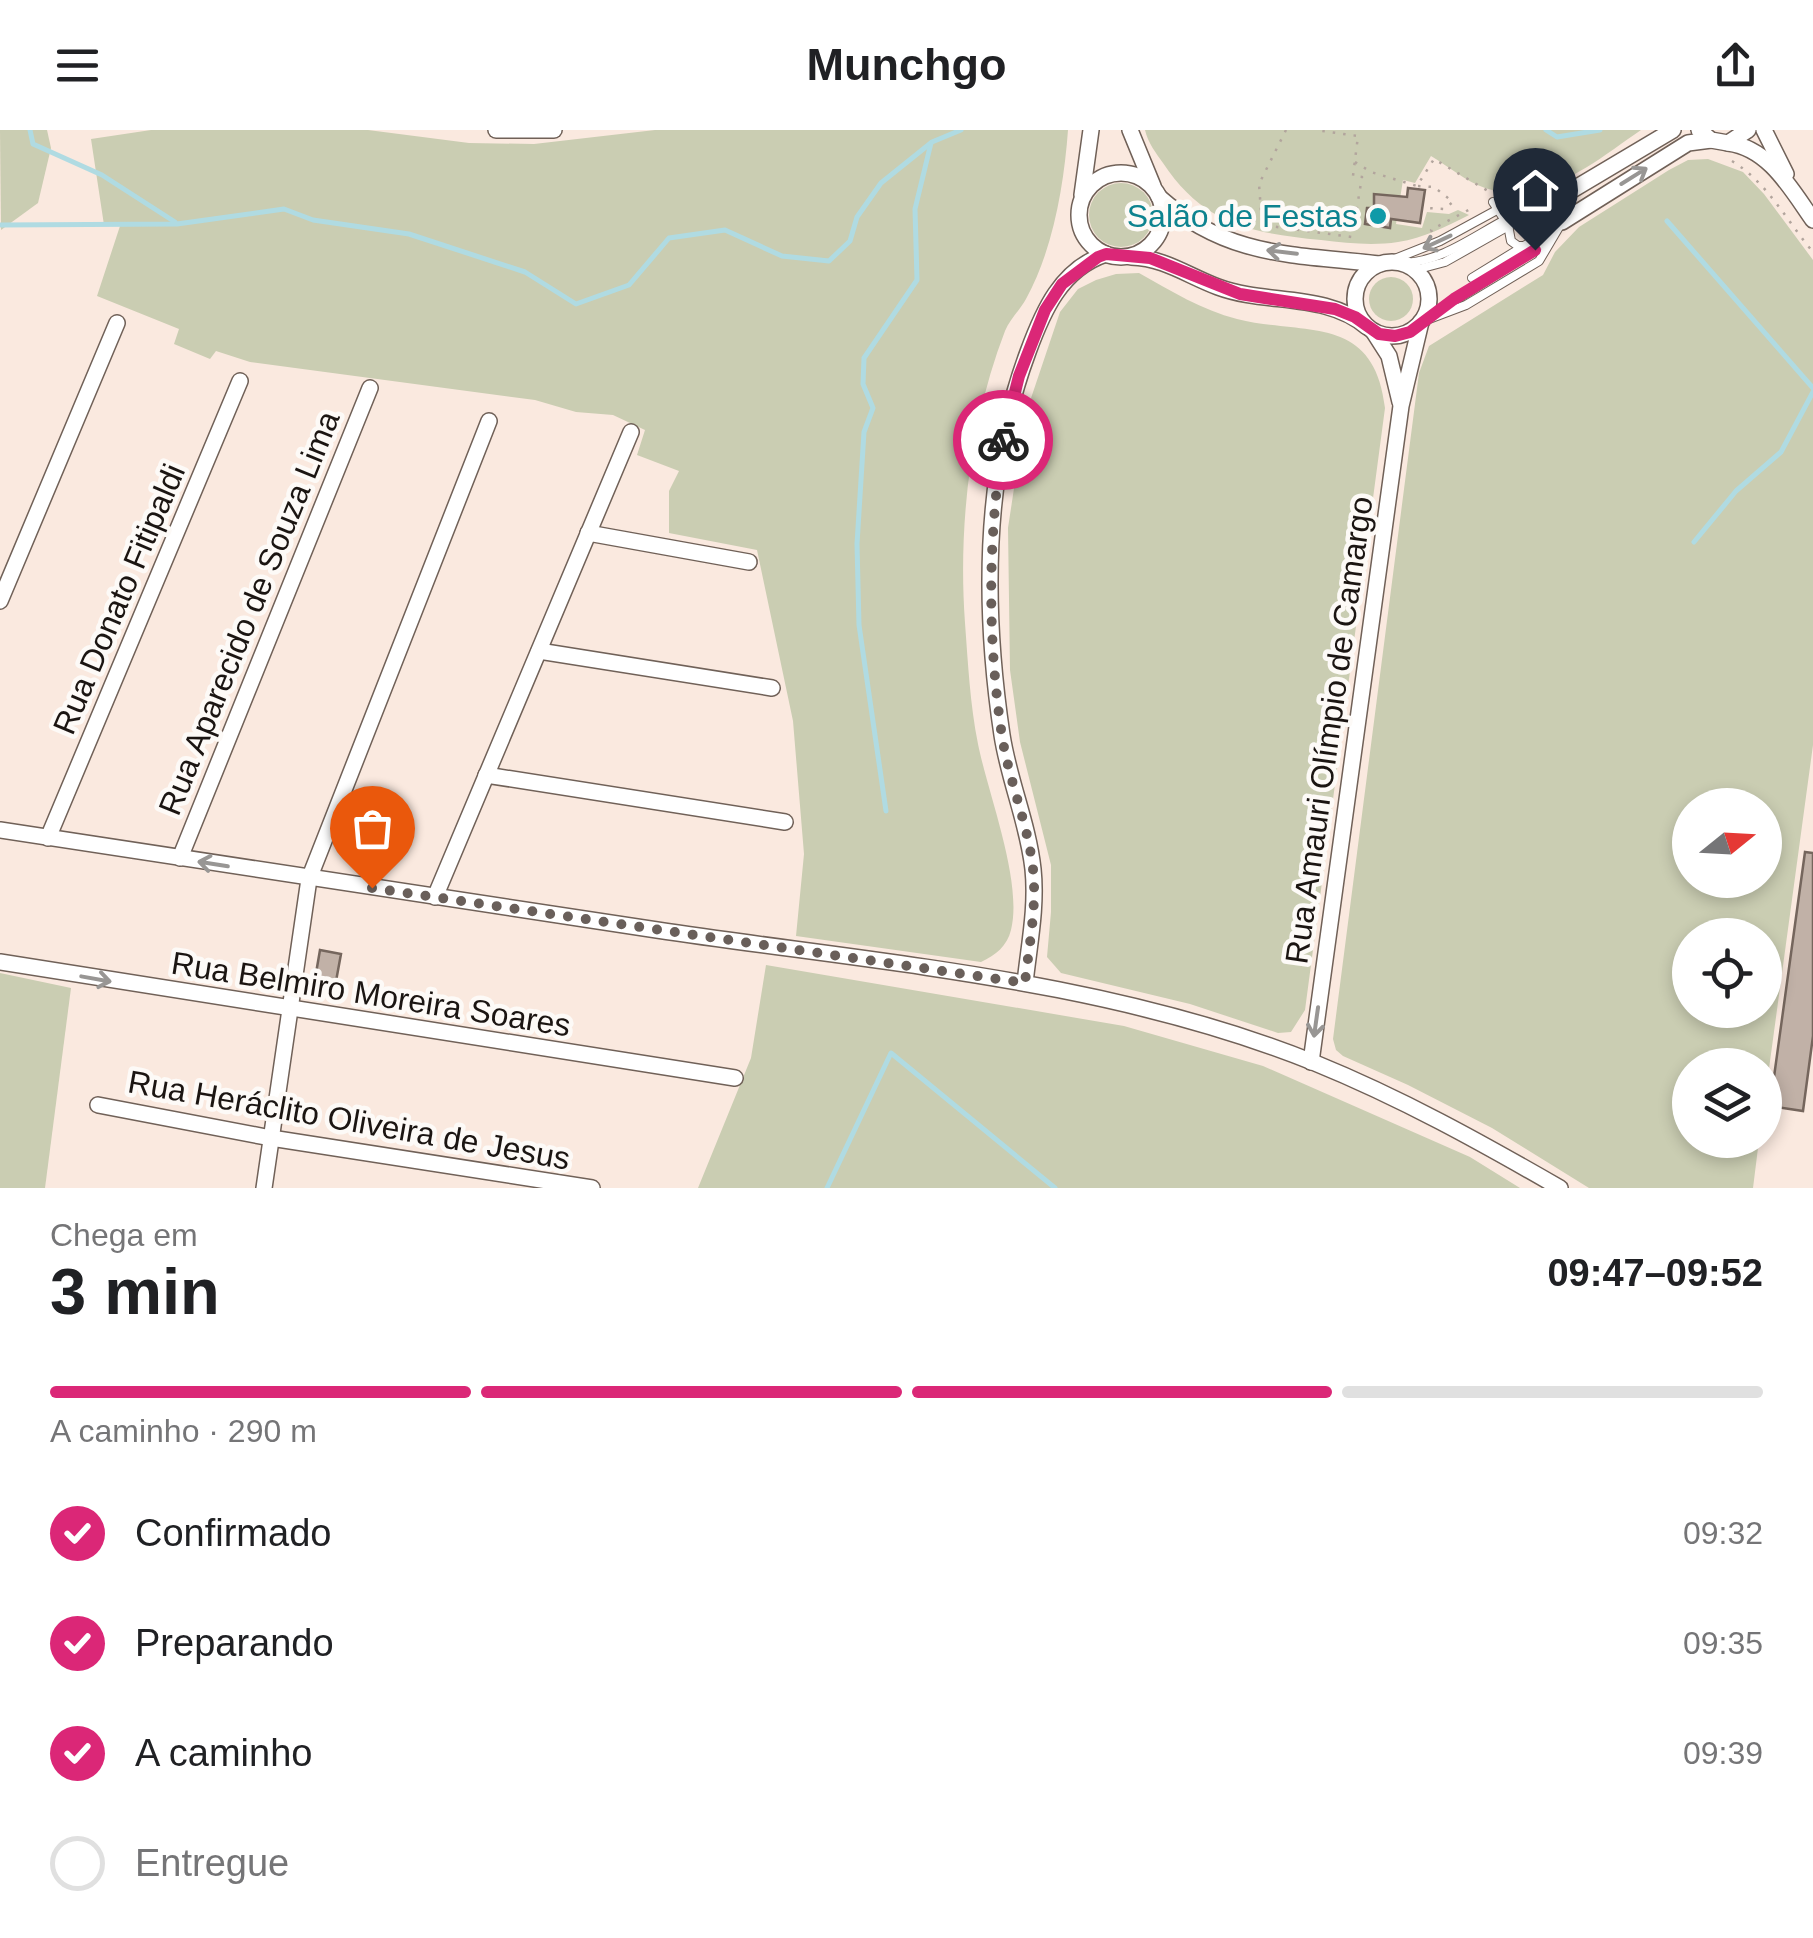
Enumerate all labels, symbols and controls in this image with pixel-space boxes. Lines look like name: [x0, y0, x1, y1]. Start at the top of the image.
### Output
icon: menu: [50, 38, 105, 93]
icon: share: [1708, 38, 1763, 93]
text: Munchgo: [807, 39, 1006, 90]
pin: [1493, 148, 1578, 251]
icon: home: [1508, 163, 1563, 218]
one-way arrow: [1620, 166, 1648, 187]
place label: Salão de Festas: [1127, 198, 1358, 234]
marker: Salão de Festas: [1367, 205, 1389, 227]
one-way arrow: [1423, 233, 1453, 252]
one-way arrow: [1266, 242, 1298, 261]
courier: [953, 390, 1053, 490]
street label: Rua Aparecido de Souza Lima: [151, 406, 347, 820]
icon: bike: [976, 413, 1031, 468]
street label: Rua Donato Fitipaldi: [46, 459, 192, 739]
street label: Rua Amauri Olímpio de Camargo: [1278, 494, 1380, 966]
pin: [330, 786, 415, 889]
north arrow: [1672, 788, 1782, 898]
map controls: [1672, 788, 1782, 1158]
icon: bag: [345, 801, 400, 856]
one-way arrow: [197, 854, 229, 872]
button: locate: [1672, 918, 1782, 1028]
street label: Rua Belmiro Moreira Soares: [169, 945, 573, 1043]
one-way arrow: [79, 970, 112, 989]
one-way arrow: [1307, 1006, 1325, 1038]
button: layers: [1672, 1048, 1782, 1158]
street label: Rua Heráclito Oliveira de Jesus: [125, 1063, 573, 1177]
text: Chega em: [50, 1217, 198, 1253]
text: 09:47–09:52: [1547, 1252, 1763, 1294]
text: 3 min: [50, 1255, 220, 1328]
text: A caminho · 290 m: [50, 1413, 317, 1449]
icon: check: [50, 1506, 105, 1561]
text: Confirmado: [135, 1512, 331, 1554]
text: 09:32: [1683, 1515, 1763, 1551]
icon: check: [50, 1616, 105, 1671]
text: Preparando: [135, 1622, 334, 1664]
text: 09:35: [1683, 1625, 1763, 1661]
icon: check: [50, 1726, 105, 1781]
text: A caminho: [135, 1732, 312, 1774]
text: 09:39: [1683, 1735, 1763, 1771]
text: Entregue: [135, 1842, 289, 1884]

